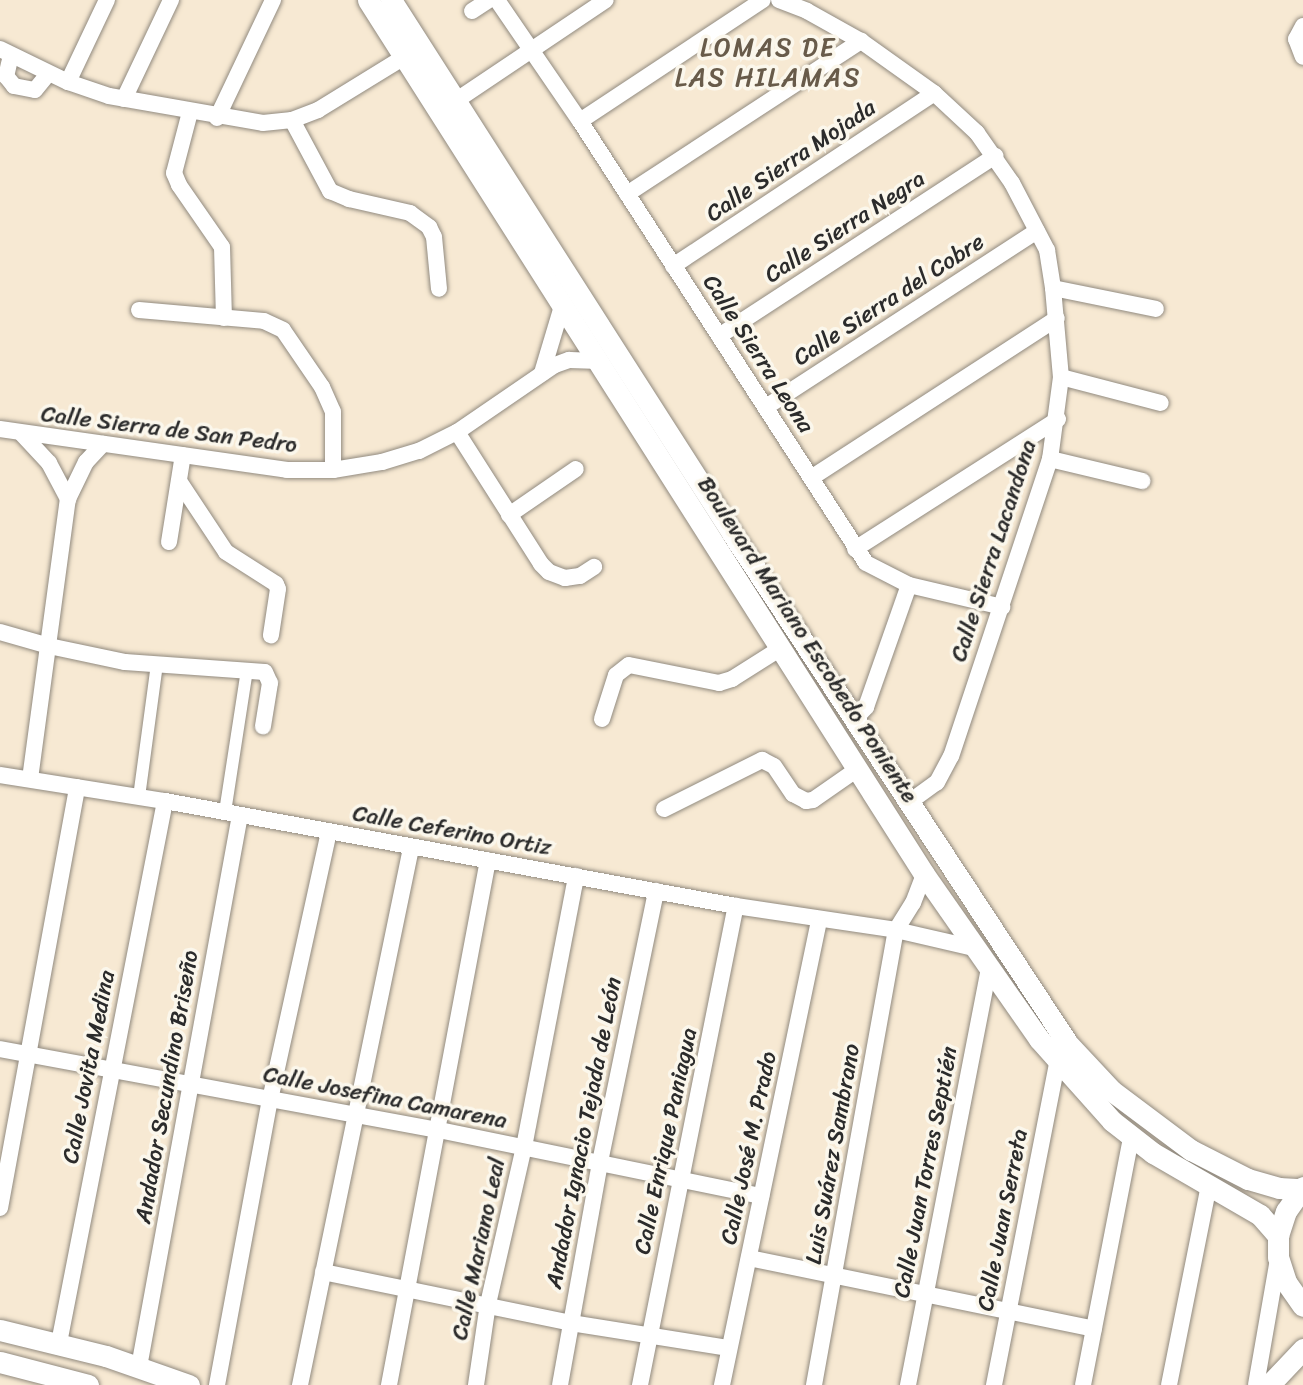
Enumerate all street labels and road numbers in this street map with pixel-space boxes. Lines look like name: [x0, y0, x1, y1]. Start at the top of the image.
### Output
street label: Calle Sierra Mojada: [701, 94, 881, 228]
street label: Calle Sierra Negra: [759, 165, 931, 289]
street label: Calle Sierra del Cobre: [788, 228, 990, 372]
street label: Calle Sierra Leona: [696, 269, 820, 439]
street label: Calle Sierra de San Pedro: [39, 401, 299, 459]
street label: Calle Sierra Lacandona: [945, 437, 1043, 665]
street label: Boulevard Mariano Escobedo Poniente: [691, 472, 923, 808]
street label: Calle Ceferino Ortiz: [350, 800, 554, 862]
street label: Andador Secundino Briseño: [129, 948, 205, 1226]
street label: Calle Jovita Medina: [57, 968, 121, 1166]
street label: Andador Ignacio Tejada de León: [540, 974, 628, 1292]
street label: Calle Enrique Paniagua: [629, 1026, 703, 1256]
street label: Luis Suárez Sambrano: [800, 1042, 866, 1266]
street label: Calle Juan Torres Septién: [888, 1043, 964, 1301]
street label: Calle José M. Prado: [715, 1048, 783, 1248]
street label: Calle Josefina Camarena: [261, 1061, 509, 1135]
street label: Calle Juan Serreta: [972, 1125, 1034, 1315]
street label: Calle Mariano Leal: [446, 1156, 512, 1342]

